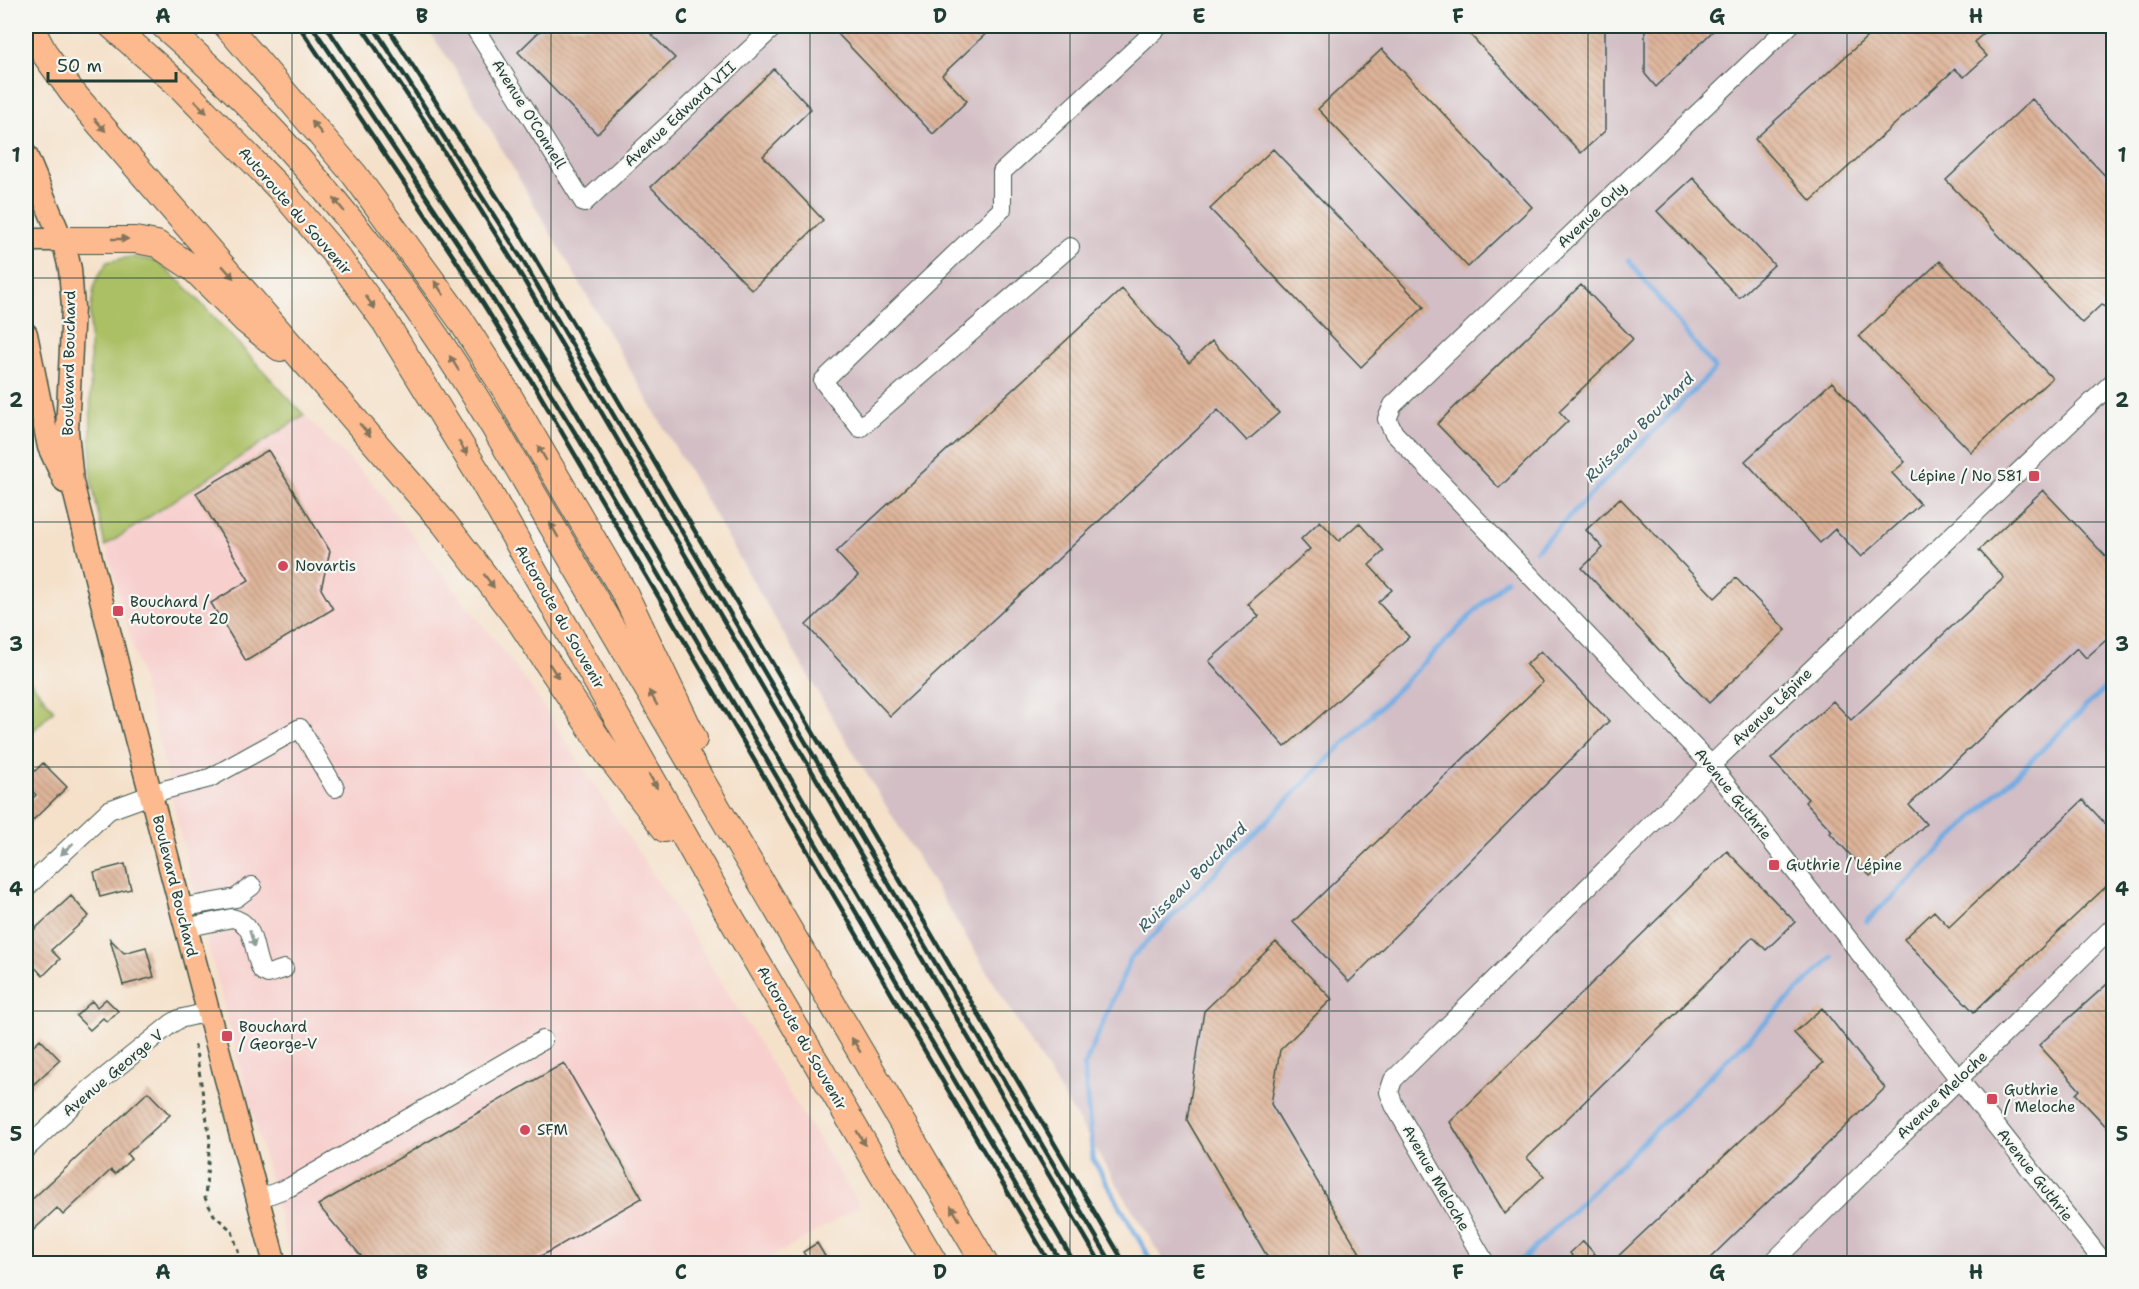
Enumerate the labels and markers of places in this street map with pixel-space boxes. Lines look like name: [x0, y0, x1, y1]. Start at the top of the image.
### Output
place label: Lépine / No 581: [1910, 466, 2022, 486]
marker: Lépine / No 581: [2027, 469, 2041, 483]
place label: Novartis: [295, 556, 356, 576]
marker: Novartis: [276, 559, 290, 573]
place label: Bouchard / Autoroute 20: [130, 592, 229, 629]
marker: Bouchard / Autoroute 20: [111, 604, 125, 618]
place label: Guthrie / Lépine: [1786, 855, 1902, 875]
marker: Guthrie / Lépine: [1767, 858, 1781, 872]
place label: Bouchard / George-V: [239, 1017, 317, 1054]
marker: Bouchard / George-V: [220, 1029, 234, 1043]
place label: Guthrie / Meloche: [2004, 1080, 2075, 1117]
marker: Guthrie / Meloche: [1985, 1092, 1999, 1106]
place label: SFM: [537, 1120, 568, 1140]
marker: SFM: [518, 1123, 532, 1137]

